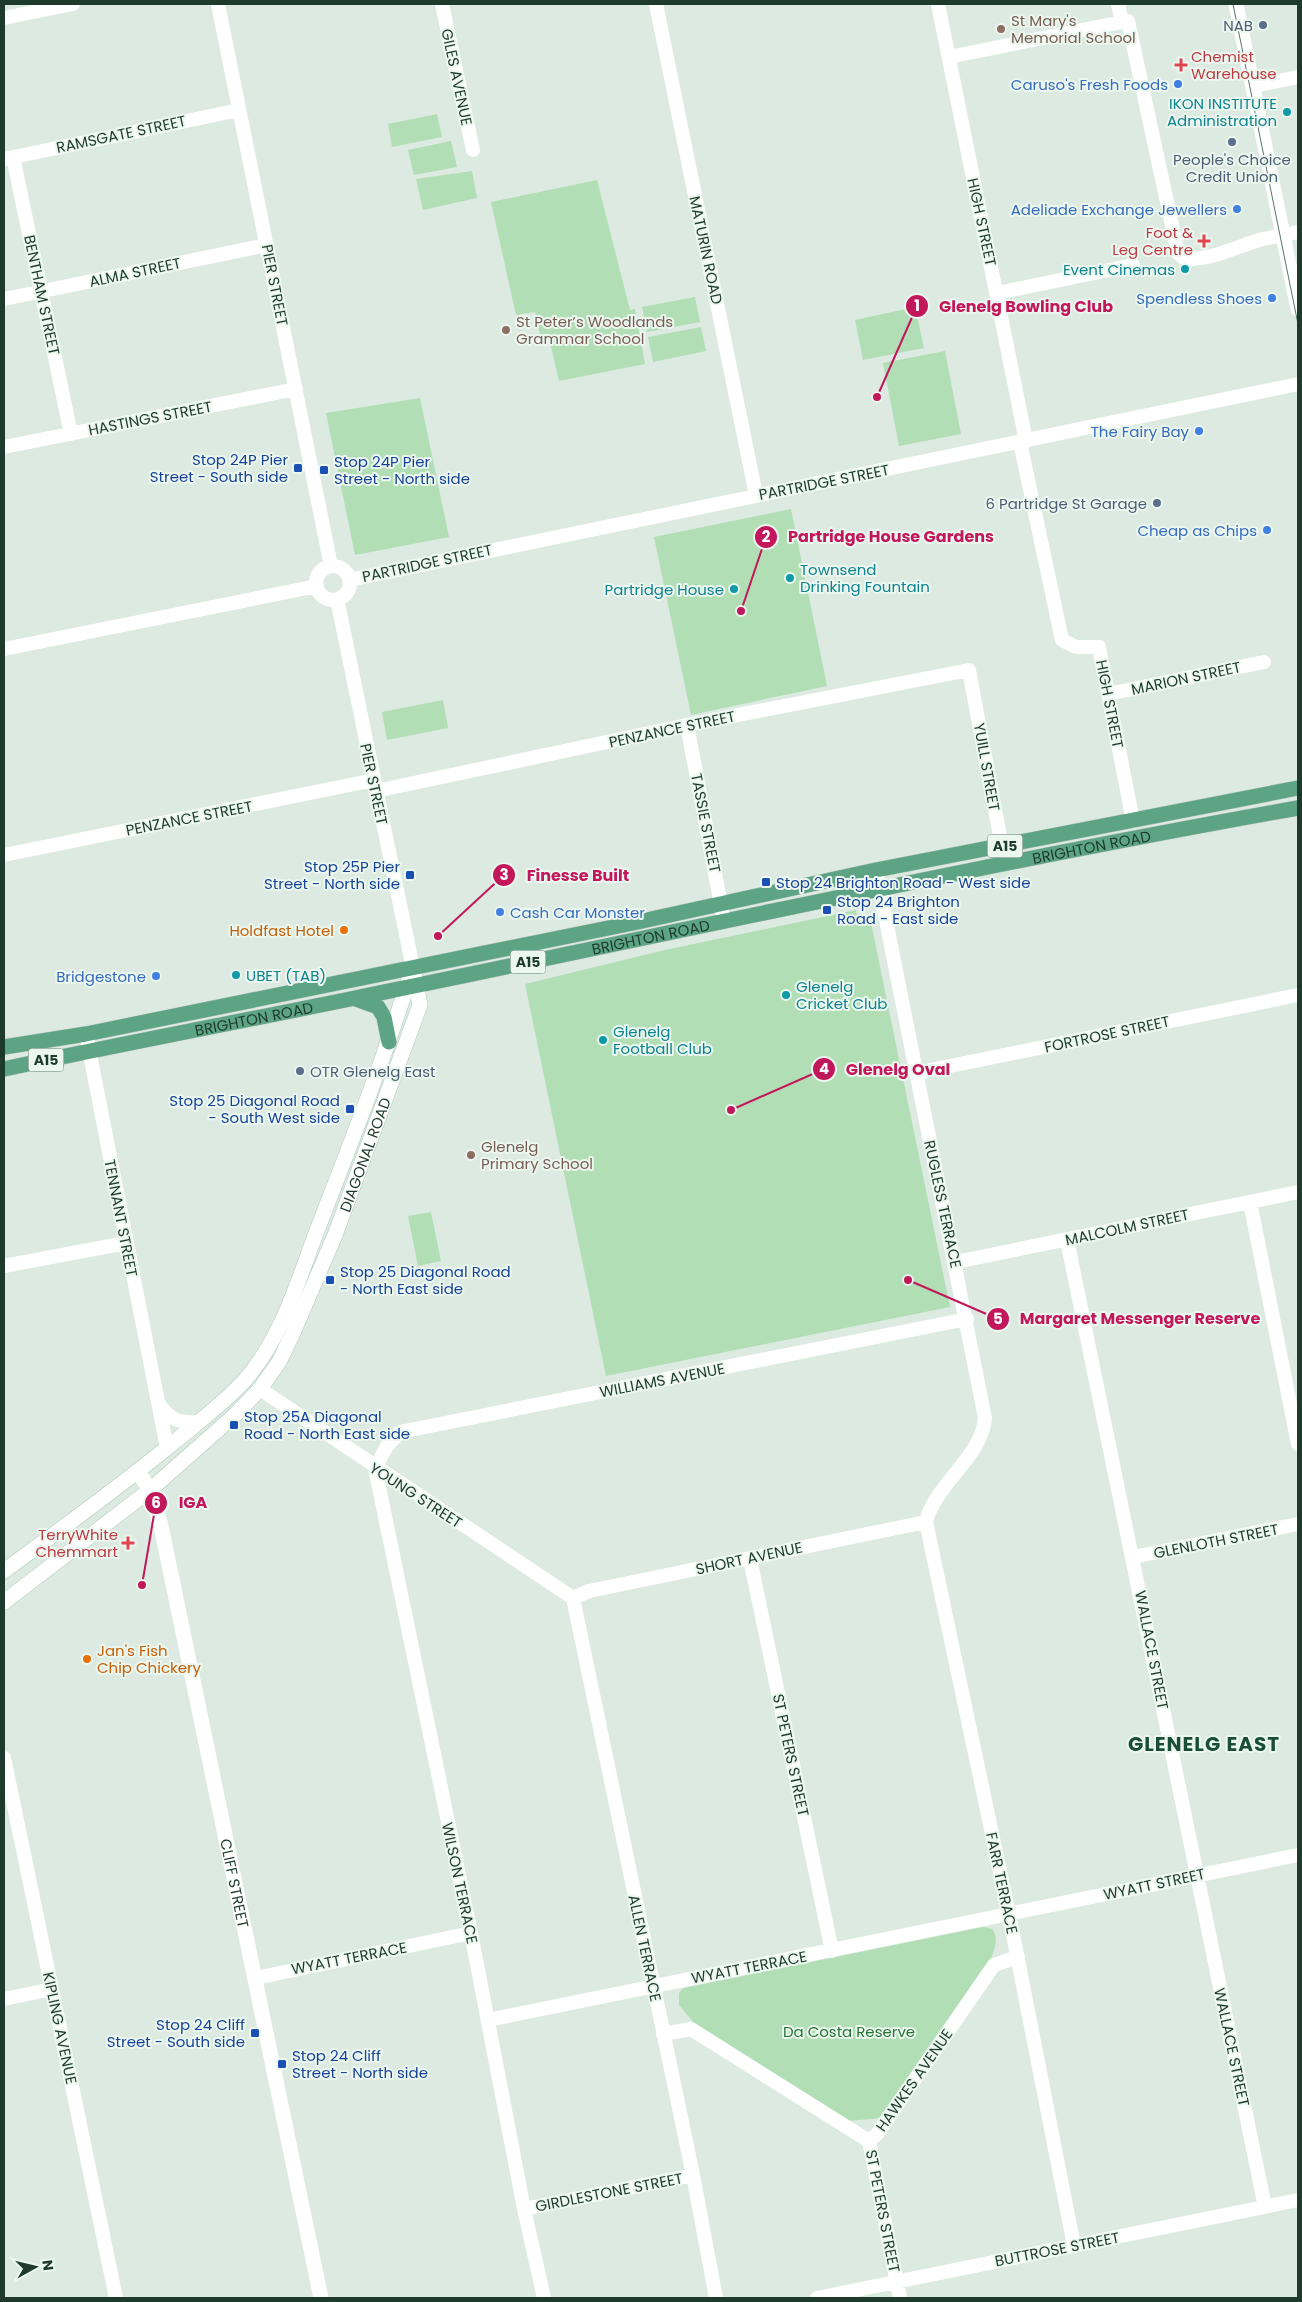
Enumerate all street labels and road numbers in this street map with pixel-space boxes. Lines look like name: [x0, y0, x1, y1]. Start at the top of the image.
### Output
street label: GILES AVENUE: [436, 27, 478, 127]
street label: RAMSGATE STREET: [54, 110, 188, 158]
street label: HIGH STREET: [962, 176, 1002, 268]
street label: MATURIN ROAD: [684, 194, 728, 306]
street label: BENTHAM STREET: [19, 233, 65, 357]
street label: PIER STREET: [257, 242, 293, 328]
street label: ALMA STREET: [87, 252, 183, 292]
street label: HASTINGS STREET: [86, 396, 214, 440]
street label: PARTRIDGE STREET: [757, 459, 891, 505]
street label: PARTRIDGE STREET: [360, 539, 494, 587]
street label: MARION STREET: [1129, 656, 1243, 700]
street label: HIGH STREET: [1091, 658, 1129, 750]
street label: PENZANCE STREET: [607, 705, 737, 753]
street label: YUILL STREET: [969, 721, 1005, 813]
street label: PIER STREET: [355, 741, 393, 827]
street label: TASSIE STREET: [686, 772, 726, 874]
street label: PENZANCE STREET: [124, 795, 254, 841]
street label: BRIGHTON ROAD: [1030, 825, 1152, 868]
road number: A15: [988, 834, 1022, 858]
street label: BRIGHTON ROAD: [590, 914, 712, 959]
road number: A15: [510, 950, 546, 974]
street label: BRIGHTON ROAD: [193, 996, 315, 1040]
street label: FORTROSE STREET: [1042, 1010, 1172, 1058]
road number: A15: [28, 1048, 64, 1072]
street label: DIAGONAL ROAD: [334, 1094, 395, 1215]
street label: RUGLESS TERRACE: [919, 1138, 967, 1270]
street label: TENNANT STREET: [99, 1157, 143, 1279]
street label: MALCOLM STREET: [1063, 1204, 1191, 1250]
street label: WILLIAMS AVENUE: [598, 1358, 726, 1402]
street label: YOUNG STREET: [366, 1457, 466, 1533]
street label: GLENLOTH STREET: [1152, 1519, 1280, 1563]
street label: SHORT AVENUE: [694, 1536, 804, 1580]
street label: WALLACE STREET: [1130, 1589, 1174, 1711]
street label: ST PETERS STREET: [768, 1692, 814, 1818]
street label: WILSON TERRACE: [437, 1820, 483, 1946]
street label: FARR TERRACE: [981, 1830, 1023, 1936]
street label: CLIFF STREET: [216, 1837, 254, 1930]
street label: WYATT STREET: [1101, 1863, 1207, 1905]
street label: ALLEN TERRACE: [623, 1893, 667, 2003]
street label: WYATT TERRACE: [289, 1937, 409, 1979]
street label: WYATT TERRACE: [689, 1946, 809, 1988]
street label: KIPLING AVENUE: [38, 1970, 82, 2086]
street label: WALLACE STREET: [1209, 1986, 1255, 2108]
street label: HAWKES AVENUE: [871, 2024, 957, 2136]
street label: ST PETERS STREET: [861, 2148, 905, 2274]
street label: GIRDLESTONE STREET: [533, 2167, 685, 2217]
street label: BUTTROSE STREET: [993, 2227, 1121, 2271]

